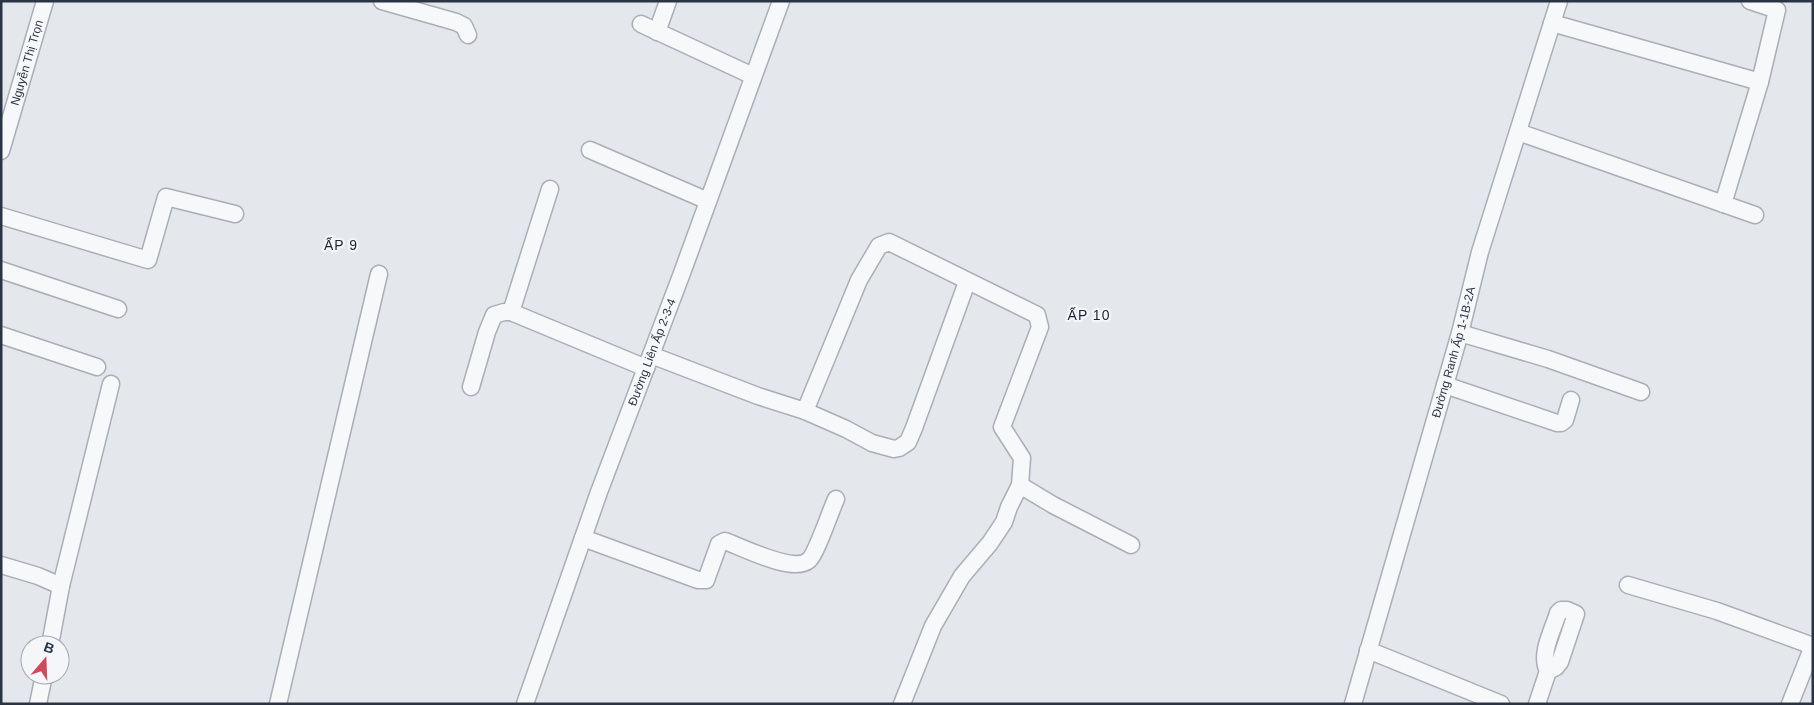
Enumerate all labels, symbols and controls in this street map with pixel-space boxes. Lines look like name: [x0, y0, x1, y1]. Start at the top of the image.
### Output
street label: Nguyễn Thị Trọn: [8, 18, 46, 107]
district label: ẤP 9: [324, 237, 358, 253]
street label: Đường Ranh Ấp 1-1B-2A: [1429, 285, 1478, 419]
street label: Đường Liên Ấp 2-3-4: [625, 296, 679, 408]
district label: ẤP 10: [1068, 307, 1110, 323]
north arrow: [20, 635, 70, 685]
text: B: [42, 638, 57, 657]

